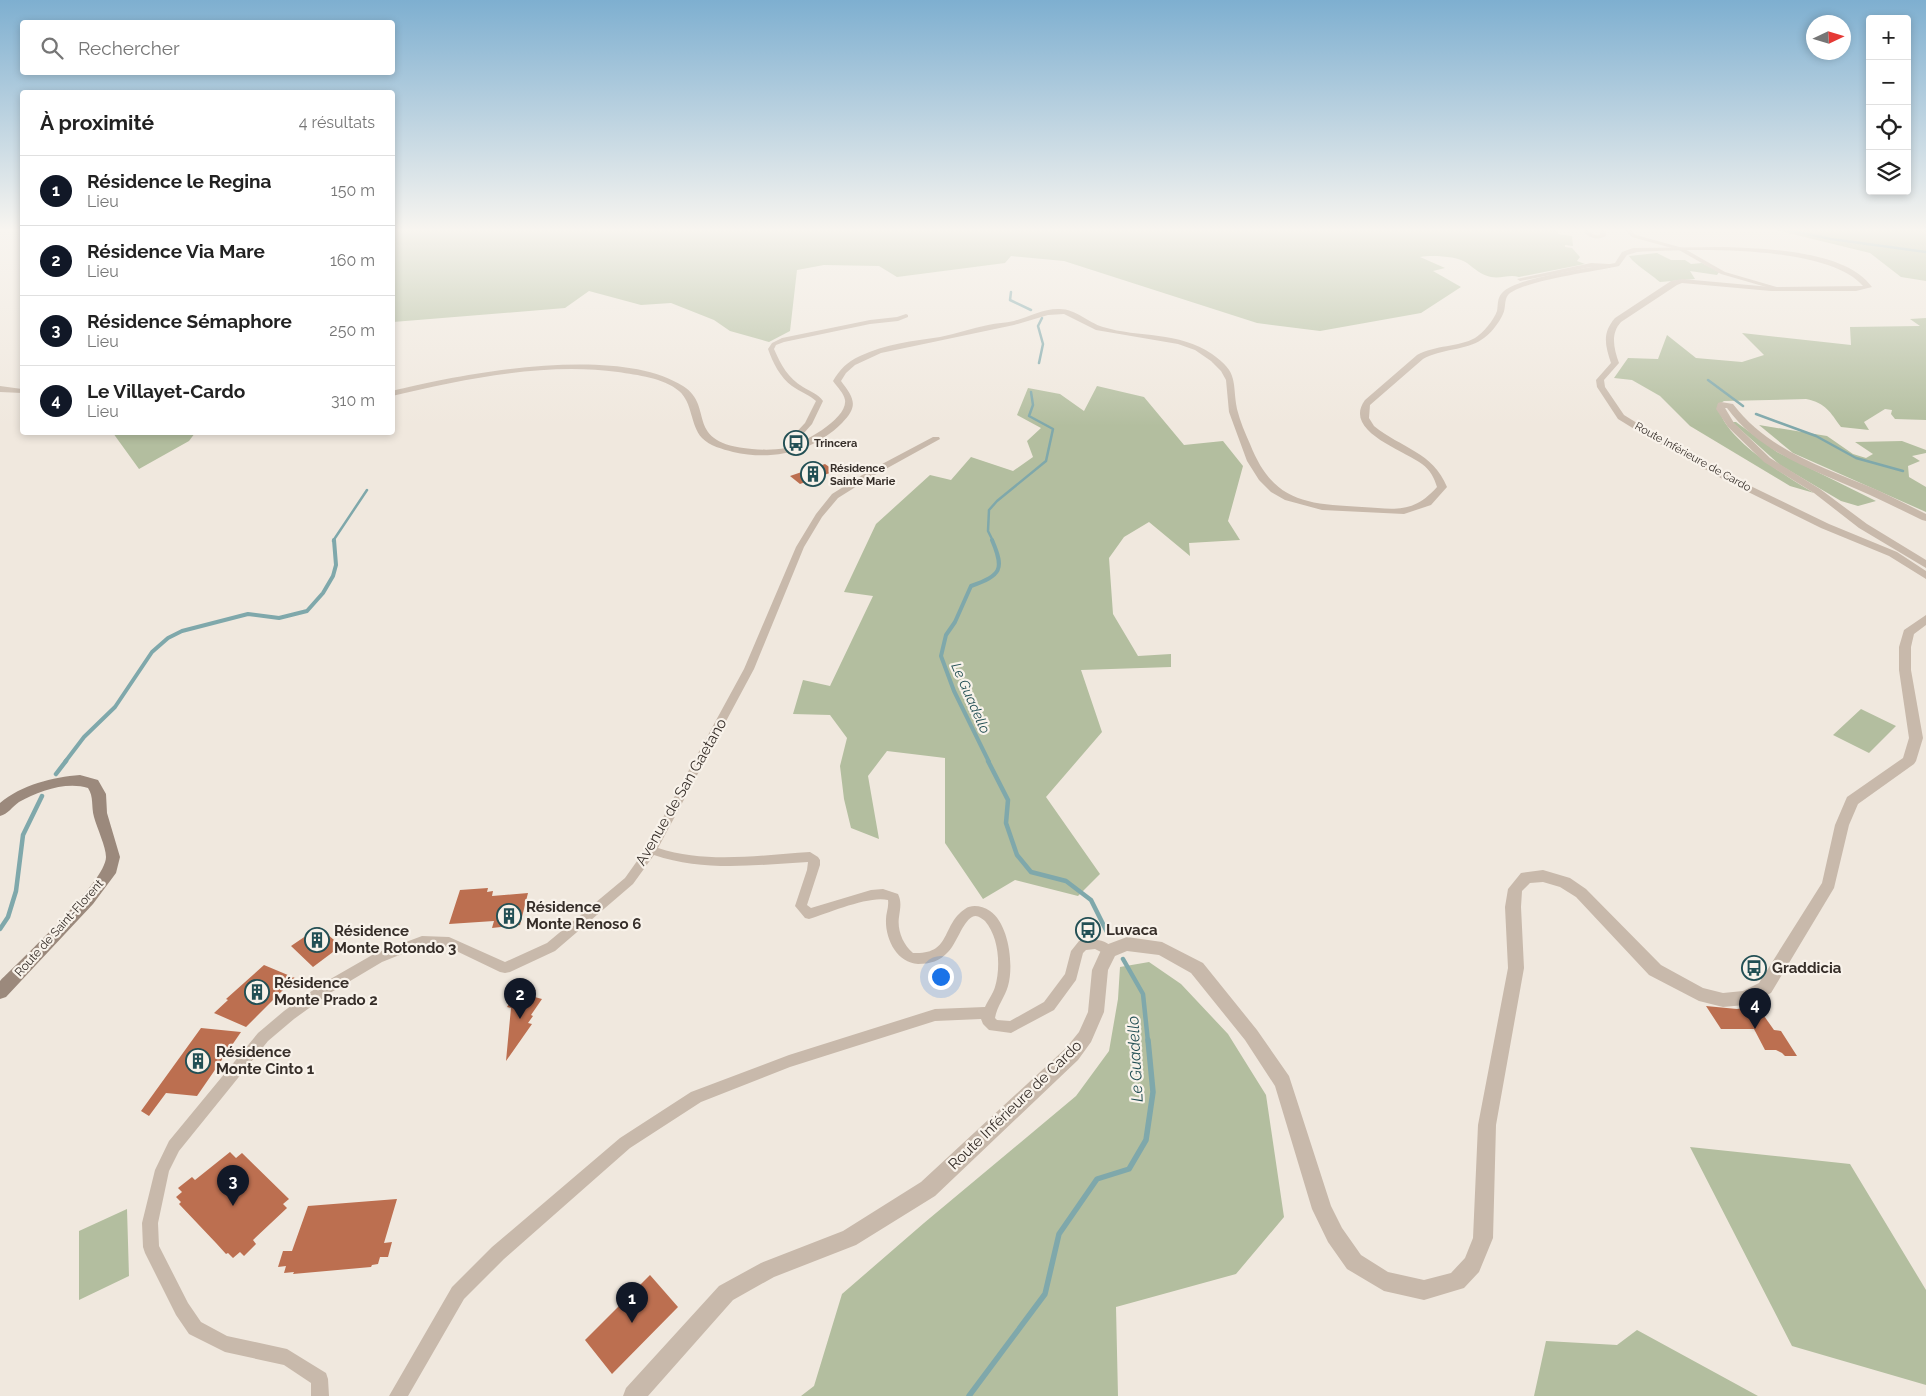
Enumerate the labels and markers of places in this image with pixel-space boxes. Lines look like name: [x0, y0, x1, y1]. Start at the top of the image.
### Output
bus stop icon: Trincera: [783, 430, 809, 456]
place label: Trincera: [814, 437, 857, 450]
building icon: Résidence Sainte Marie: [800, 461, 826, 487]
place label: Résidence Sainte Marie: [830, 462, 896, 488]
place label: Résidence Monte Renoso 6: [526, 898, 641, 933]
building icon: Résidence Monte Renoso 6: [496, 903, 522, 929]
bus stop icon: Luvaca: [1075, 917, 1101, 943]
place label: Luvaca: [1106, 921, 1158, 939]
place label: Résidence Monte Rotondo 3: [334, 922, 456, 957]
building icon: Résidence Monte Rotondo 3: [304, 927, 330, 953]
bus stop icon: Graddicia: [1741, 955, 1767, 981]
place label: Graddicia: [1772, 959, 1842, 977]
place label: Résidence Monte Prado 2: [274, 974, 378, 1009]
pin: 2: [504, 978, 536, 1019]
building icon: Résidence Monte Prado 2: [244, 979, 270, 1005]
pin: 4: [1739, 988, 1771, 1029]
place label: Résidence Monte Cinto 1: [216, 1043, 315, 1078]
building icon: Résidence Monte Cinto 1: [185, 1048, 211, 1074]
pin: 3: [217, 1165, 249, 1206]
pin: 1: [616, 1282, 648, 1323]

